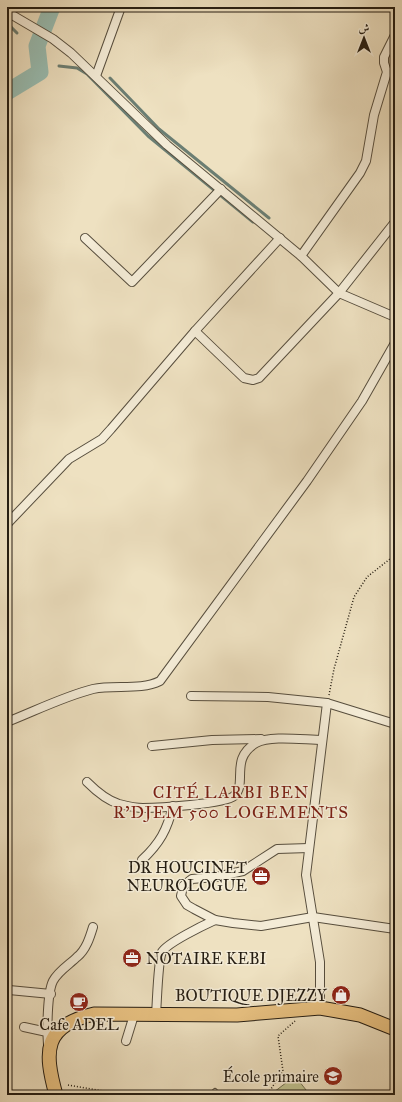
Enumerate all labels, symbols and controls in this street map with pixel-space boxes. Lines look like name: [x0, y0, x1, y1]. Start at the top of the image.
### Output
north arrow: [344, 18, 384, 58]
text: ش: [359, 22, 370, 35]
district label: CITÉ LARBI BEN R'DJEM 500 LOGEMENTS: [113, 781, 349, 823]
place label: DR HOUCINET NEUROLOGUE: [127, 858, 247, 895]
office icon: DR HOUCINET NEUROLOGUE: [250, 865, 272, 887]
office icon: NOTAIRE KEBI: [121, 947, 143, 969]
place label: NOTAIRE KEBI: [146, 949, 266, 968]
shop icon: BOUTIQUE DJEZZY: [330, 984, 352, 1006]
place label: BOUTIQUE DJEZZY: [175, 986, 328, 1006]
cafe icon: Cafe ADEL: [68, 991, 90, 1013]
place label: Cafe ADEL: [39, 1015, 119, 1034]
place label: École primaire: [223, 1065, 319, 1086]
school or university icon: École primaire: [322, 1065, 344, 1087]

